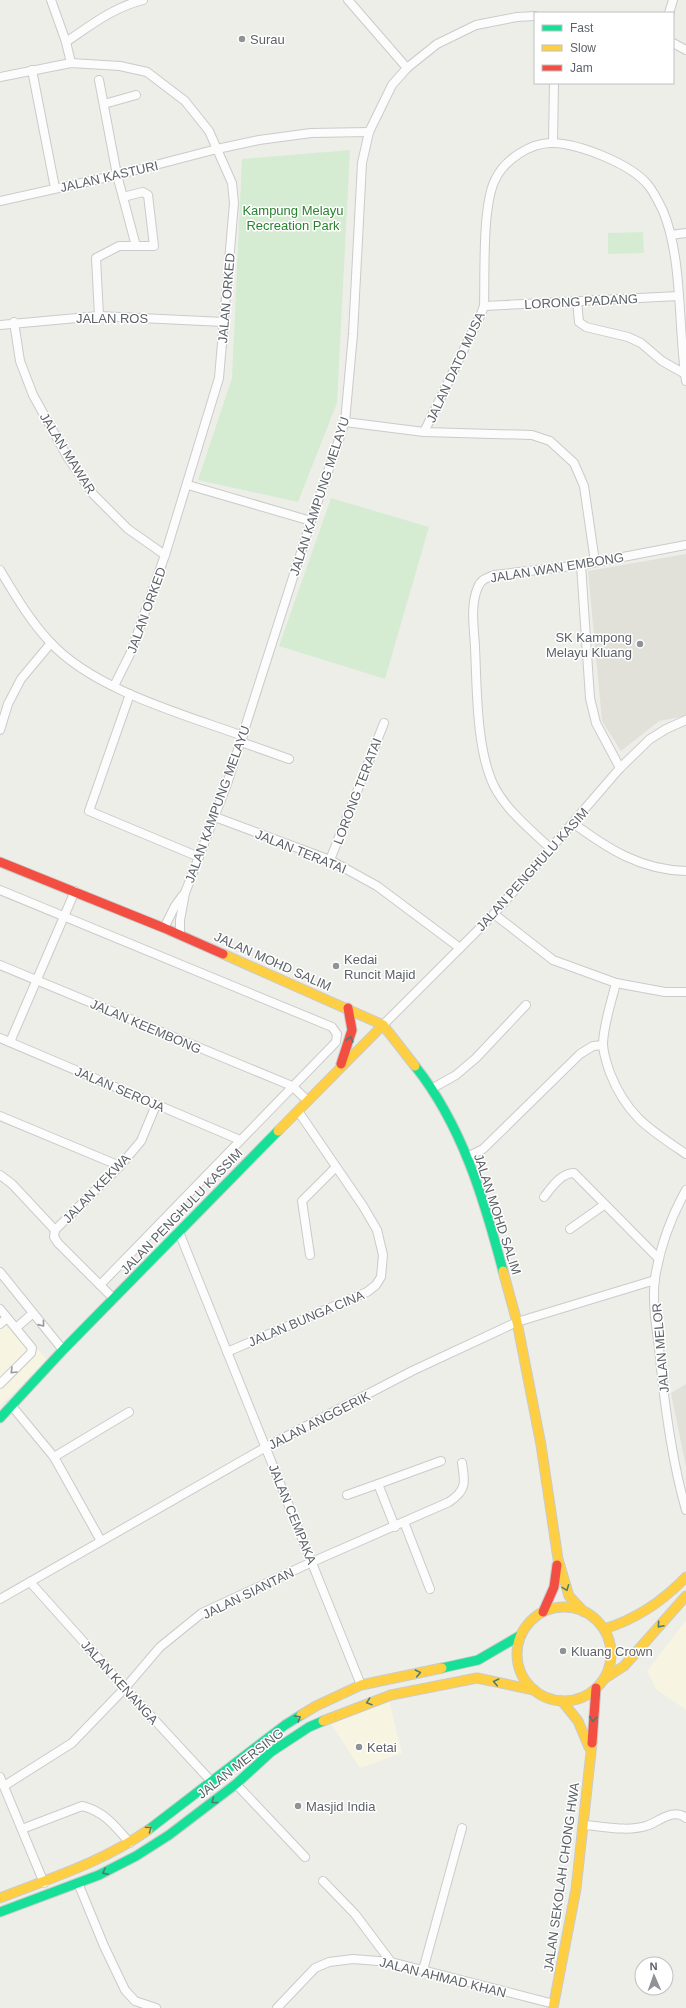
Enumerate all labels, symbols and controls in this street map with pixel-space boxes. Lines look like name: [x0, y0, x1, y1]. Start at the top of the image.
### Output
legend: [534, 12, 674, 84]
text: Fast: [570, 21, 594, 35]
place label: Surau: [250, 32, 285, 47]
marker: Surau: [237, 34, 247, 44]
text: Slow: [570, 41, 596, 55]
text: Jam: [570, 61, 593, 75]
street label: JALAN KASTURI: [59, 158, 160, 195]
park label: Kampung Melayu Recreation Park: [242, 203, 344, 233]
street label: JALAN ORKED: [215, 252, 238, 344]
street label: LORONG PADANG: [524, 291, 638, 312]
street label: JALAN DATO MUSA: [423, 309, 488, 425]
street label: JALAN ROS: [76, 311, 148, 326]
street label: JALAN MAWAR: [37, 410, 99, 497]
street label: JALAN KAMPUNG MELAYU: [287, 415, 352, 577]
street label: JALAN WAN EMBONG: [489, 550, 625, 585]
street label: JALAN ORKED: [124, 565, 169, 655]
place label: SK Kampong Melayu Kluang: [546, 630, 632, 660]
marker: SK Kampong Melayu Kluang: [635, 639, 645, 649]
street label: JALAN KAMPUNG MELAYU: [182, 724, 253, 885]
street label: LORONG TERATAI: [330, 736, 385, 846]
street label: JALAN PENGHULU KASIM: [473, 805, 592, 934]
street label: JALAN TERATAI: [253, 826, 349, 877]
street label: JALAN MOHD SALIM: [212, 929, 334, 994]
place label: Kedai Runcit Majid: [344, 952, 416, 982]
marker: Kedai Runcit Majid: [331, 961, 341, 971]
street label: JALAN KEEMBONG: [88, 996, 204, 1057]
one-way arrow: [346, 1035, 354, 1042]
street label: JALAN SEROJA: [73, 1064, 167, 1115]
street label: JALAN PENGHULU KASSIM: [117, 1145, 245, 1277]
street label: JALAN KEKWA: [60, 1150, 133, 1226]
street label: JALAN MOHD SALIM: [471, 1152, 524, 1277]
street label: JALAN BUNGA CINA: [246, 1287, 367, 1350]
street label: JALAN MELOR: [649, 1302, 672, 1394]
one-way arrow: [38, 1320, 45, 1327]
one-way arrow: [10, 1366, 18, 1374]
street label: JALAN ANGGERIK: [266, 1388, 373, 1453]
street label: JALAN CEMPAKA: [266, 1462, 320, 1567]
street label: JALAN SIANTAN: [200, 1565, 296, 1622]
one-way arrow: [561, 1585, 569, 1592]
one-way arrow: [658, 1620, 665, 1628]
street label: JALAN KENANGA: [78, 1637, 161, 1728]
place label: Kluang Crown: [571, 1644, 653, 1659]
marker: Kluang Crown: [558, 1646, 568, 1656]
one-way arrow: [415, 1669, 421, 1677]
one-way arrow: [493, 1679, 499, 1687]
one-way arrow: [366, 1697, 373, 1706]
one-way arrow: [294, 1715, 301, 1722]
one-way arrow: [589, 1716, 598, 1722]
street label: JALAN MERSING: [194, 1725, 286, 1802]
place label: Ketai: [367, 1740, 397, 1755]
marker: Ketai: [354, 1742, 364, 1752]
street label: JALAN SEKOLAH CHONG HWA: [541, 1781, 582, 1973]
one-way arrow: [211, 1796, 218, 1803]
place label: Masjid India: [306, 1799, 376, 1814]
marker: Masjid India: [293, 1801, 303, 1811]
one-way arrow: [145, 1827, 152, 1834]
one-way arrow: [102, 1867, 110, 1874]
street label: JALAN AHMAD KHAN: [378, 1954, 508, 2000]
north arrow: [634, 1956, 674, 1996]
text: N: [649, 1960, 658, 1972]

